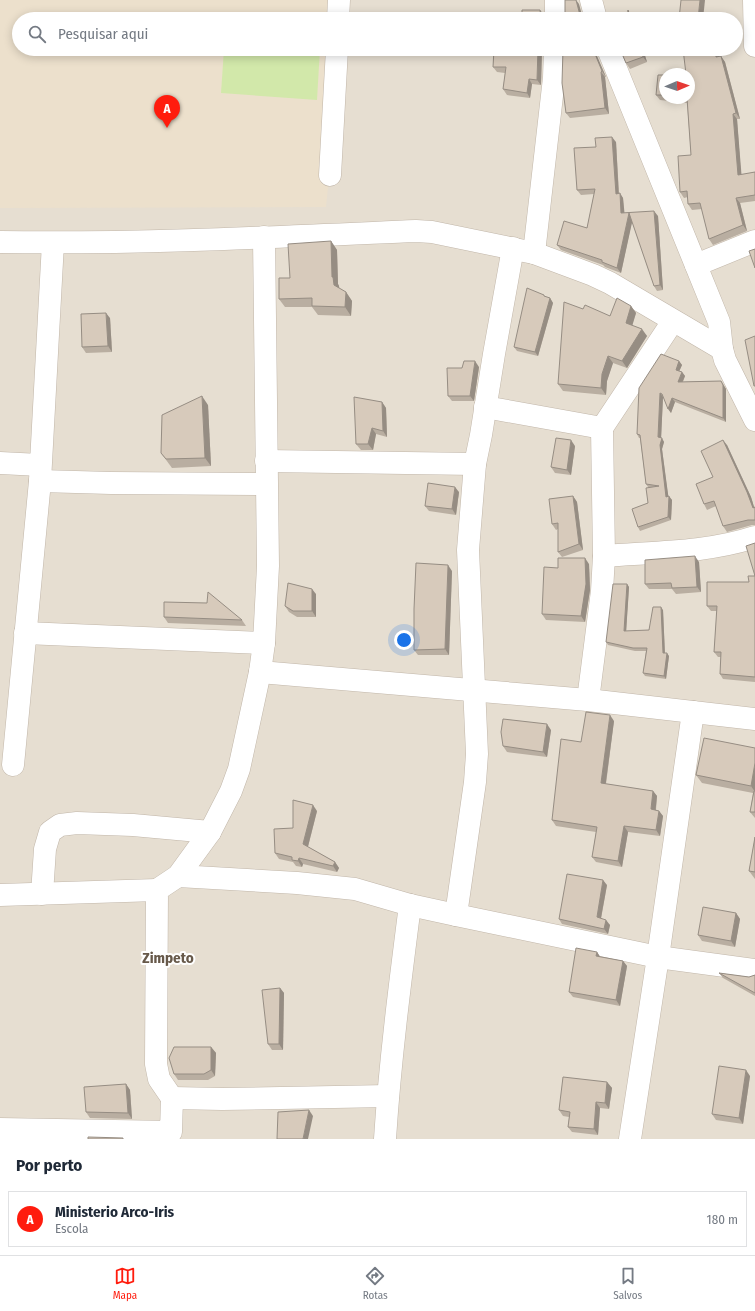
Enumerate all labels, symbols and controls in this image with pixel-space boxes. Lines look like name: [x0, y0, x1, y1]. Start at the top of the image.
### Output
search box: [12, 12, 743, 56]
icon: search: [26, 23, 48, 45]
text: Pesquisar aqui: [58, 25, 148, 43]
north arrow: [659, 68, 695, 104]
pin: A: [154, 95, 180, 128]
your location: [394, 630, 414, 650]
district label: Zimpeto: [142, 949, 194, 967]
text: Por perto: [16, 1155, 82, 1176]
text: Ministerio Arco-Iris: [55, 1203, 174, 1221]
text: A: [26, 1212, 34, 1227]
text: 180 m: [707, 1212, 738, 1227]
text: Escola: [55, 1221, 88, 1236]
tab: Mapa: [113, 1265, 137, 1302]
tab: Rotas: [363, 1265, 388, 1302]
tab: Salvos: [613, 1265, 642, 1302]

